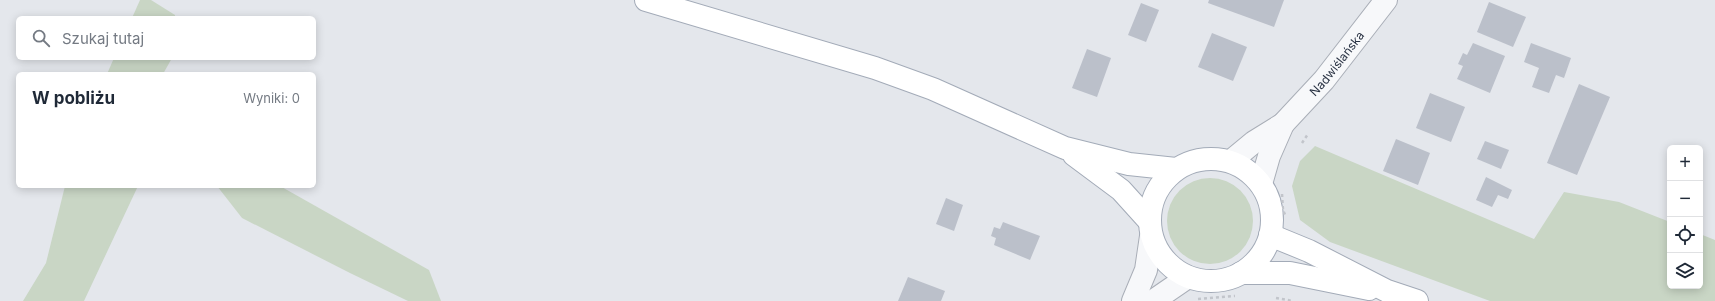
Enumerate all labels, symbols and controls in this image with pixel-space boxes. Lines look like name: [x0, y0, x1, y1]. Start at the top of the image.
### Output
search box: [16, 16, 316, 60]
icon: search: [30, 27, 52, 49]
street label: Nadwiślańska: [1306, 28, 1367, 99]
text: Szukaj tutaj: [62, 29, 144, 48]
text: W pobliżu: [32, 88, 115, 108]
text: Wyniki: 0: [243, 90, 300, 106]
map controls: [1667, 145, 1703, 289]
button: +: [1667, 145, 1703, 181]
button: −: [1667, 181, 1703, 217]
button: locate: [1667, 217, 1703, 253]
button: layers: [1667, 253, 1703, 289]

